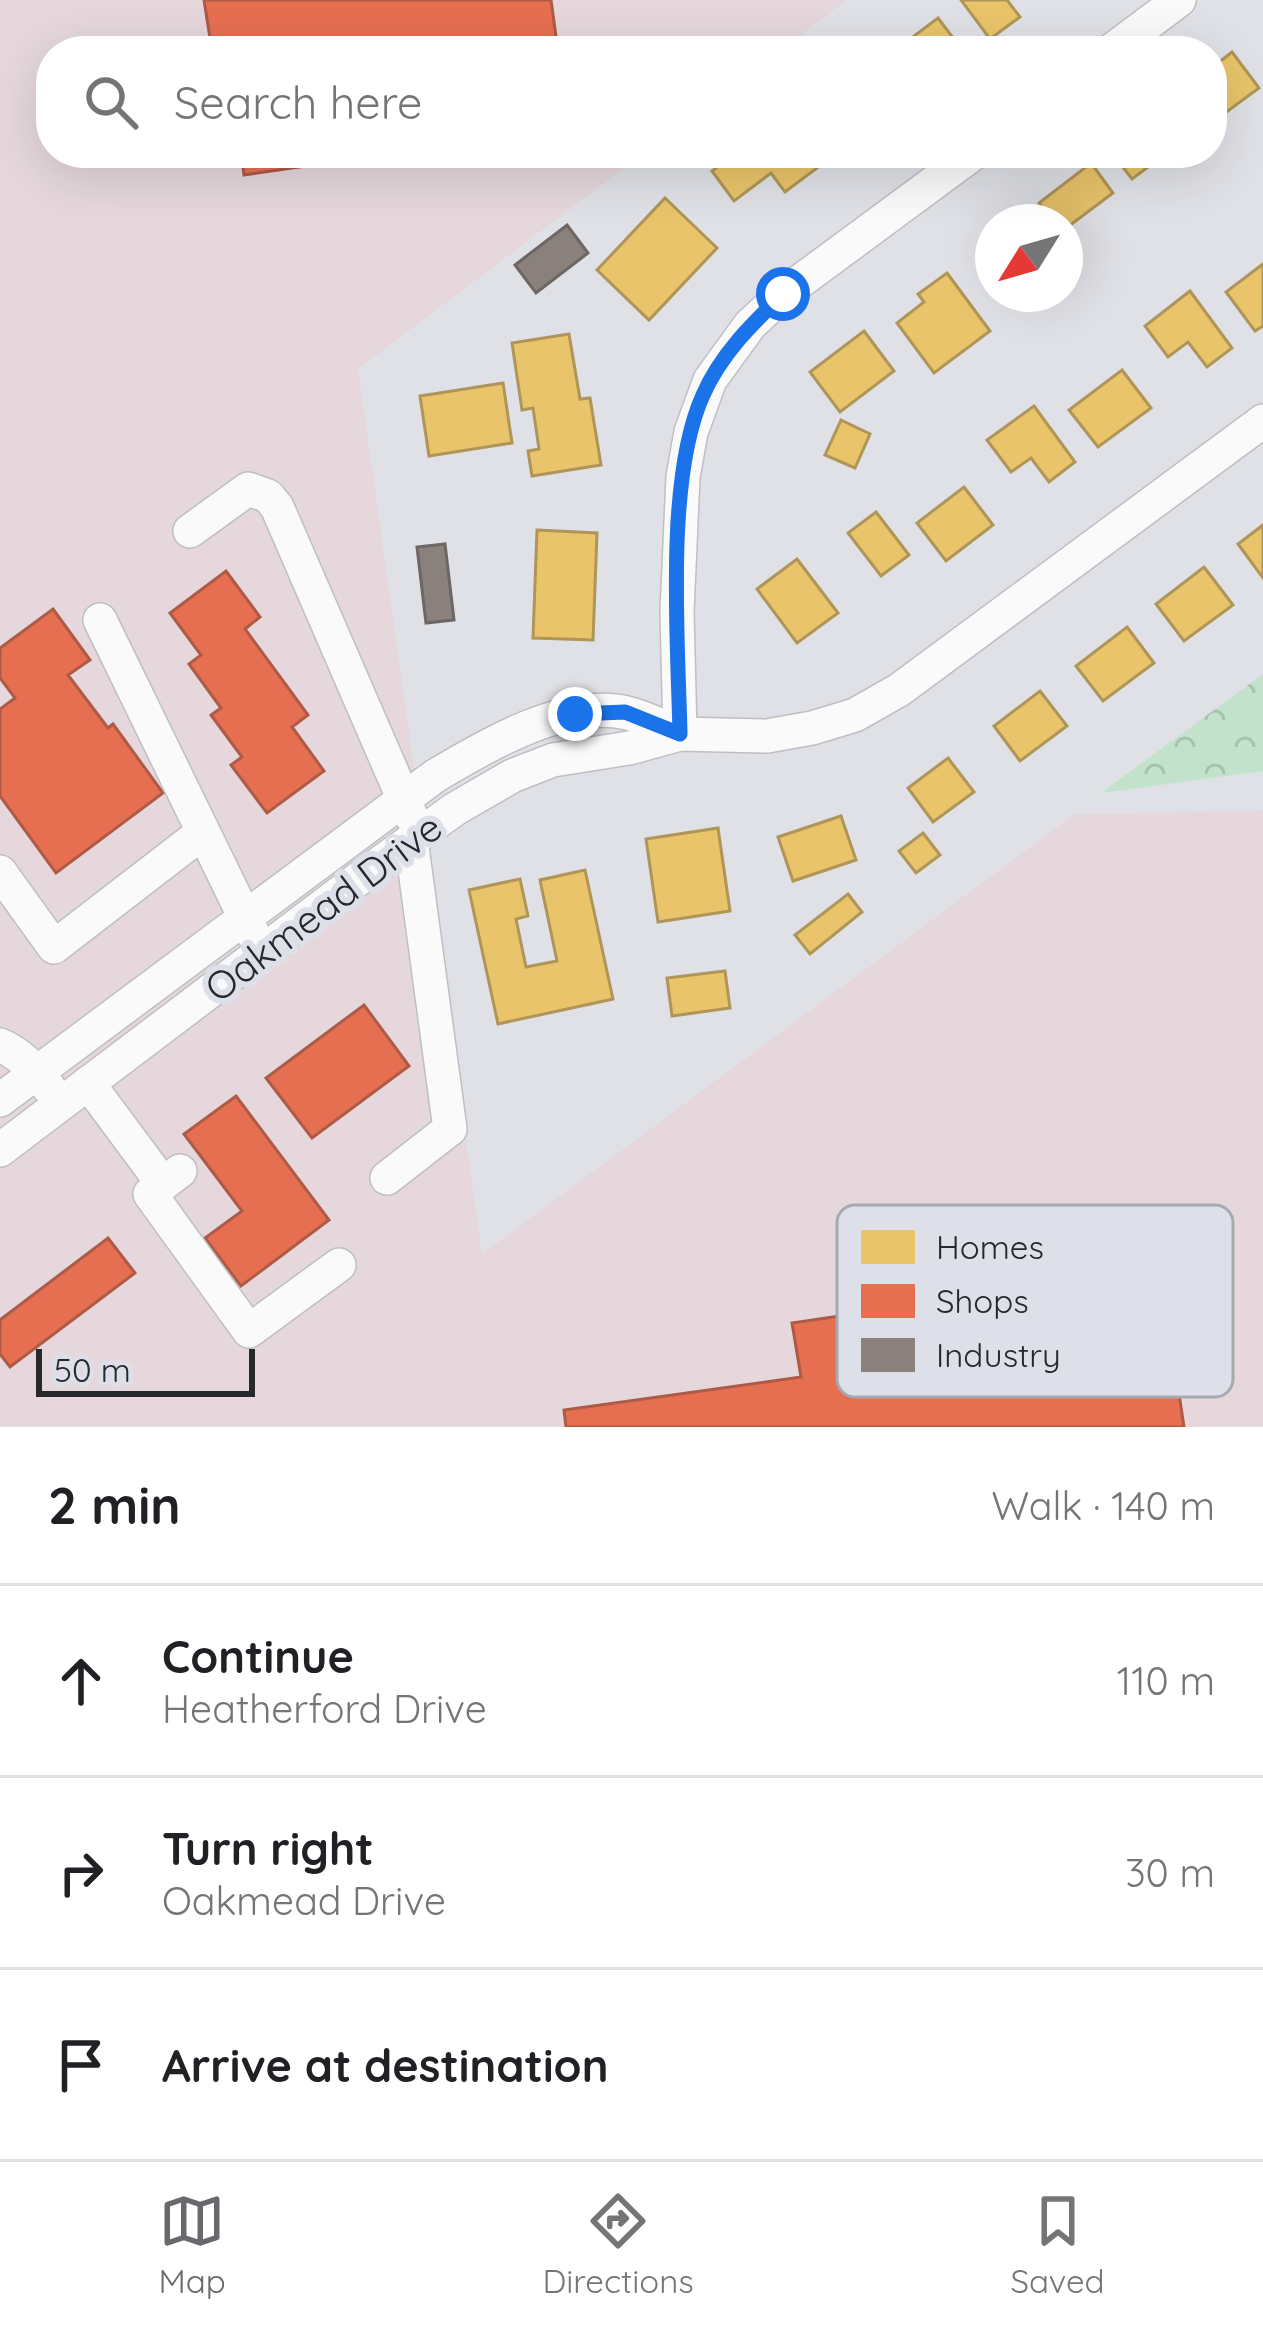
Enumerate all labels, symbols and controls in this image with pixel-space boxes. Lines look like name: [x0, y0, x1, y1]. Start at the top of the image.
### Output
search box: [36, 36, 1227, 168]
icon: search: [78, 69, 144, 135]
text: Search here: [174, 74, 422, 130]
north arrow: [975, 204, 1083, 312]
route start: [756, 267, 810, 321]
route end: [548, 687, 602, 741]
street label: Oakmead Drive: [195, 802, 451, 1012]
legend: [837, 1205, 1233, 1397]
text: Homes: [936, 1226, 1044, 1267]
text: Shops: [936, 1280, 1029, 1321]
text: Industry: [936, 1334, 1061, 1375]
scale bar: [36, 1343, 255, 1396]
text: 50 m: [54, 1349, 131, 1390]
text: 2 min: [48, 1473, 181, 1537]
text: Walk · 140 m: [991, 1481, 1215, 1530]
text: Continue: [162, 1628, 354, 1684]
icon: ahead: [48, 1648, 114, 1714]
text: 110 m: [1117, 1656, 1215, 1705]
text: Heatherford Drive: [162, 1684, 487, 1733]
text: Turn right: [162, 1820, 374, 1876]
icon: right: [48, 1840, 114, 1906]
text: 30 m: [1125, 1848, 1215, 1897]
text: Oakmead Drive: [162, 1876, 446, 1925]
icon: arrive: [48, 2032, 114, 2098]
text: Arrive at destination: [162, 2037, 608, 2093]
tab: Map: [158, 2188, 226, 2301]
tab: Directions: [542, 2188, 694, 2301]
tab: Saved: [1011, 2188, 1105, 2301]

